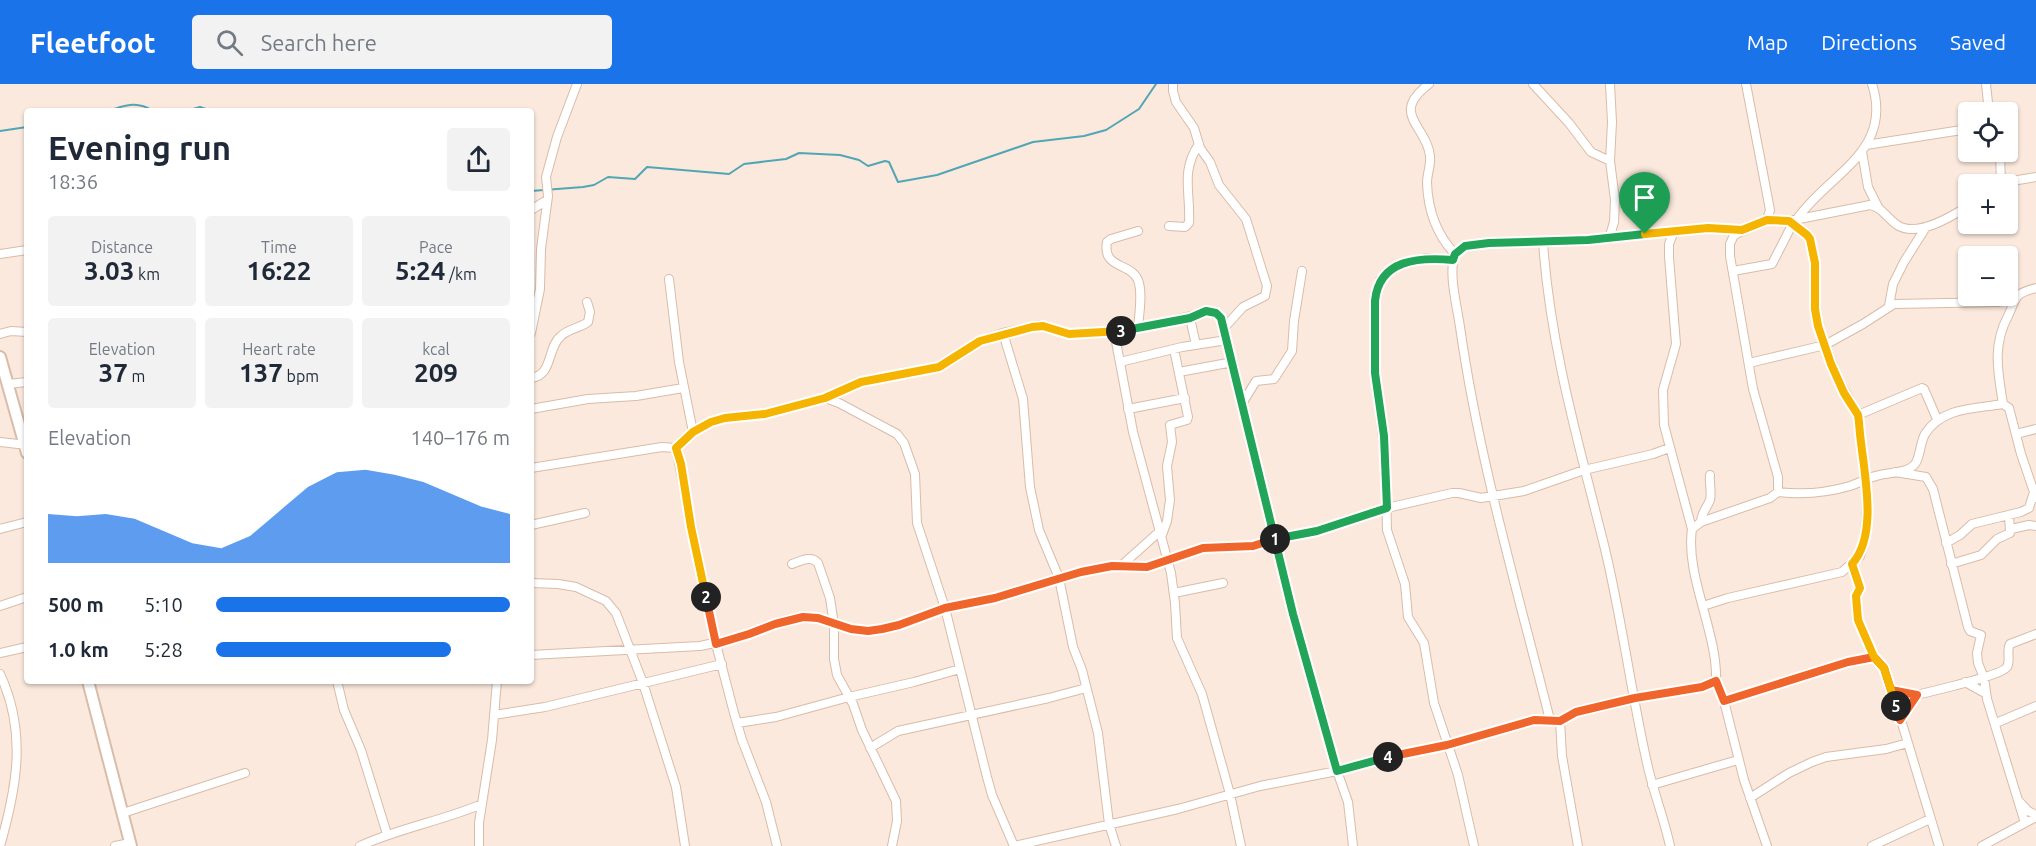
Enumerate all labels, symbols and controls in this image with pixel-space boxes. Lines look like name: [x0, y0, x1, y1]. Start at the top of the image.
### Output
search box: [192, 15, 612, 69]
icon: search: [213, 26, 246, 59]
text: Fleetfoot: [30, 27, 156, 58]
text: Search here: [261, 30, 377, 55]
text: Map: [1747, 30, 1788, 54]
text: Directions: [1821, 30, 1917, 54]
text: Saved: [1950, 30, 2006, 54]
map controls: [1958, 102, 2018, 306]
button: locate: [1958, 102, 2018, 162]
button: share: [447, 128, 510, 191]
text: Evening run: [48, 129, 231, 166]
text: 18:36: [48, 170, 98, 193]
pin: [1619, 172, 1670, 234]
button: +: [1958, 174, 2018, 234]
icon: arrive: [1628, 181, 1661, 214]
text: Distance: [91, 238, 153, 256]
text: Time: [261, 238, 297, 256]
text: Pace: [419, 238, 453, 256]
button: −: [1958, 246, 2018, 306]
text: 3.03: [84, 256, 134, 285]
text: 16:22: [246, 256, 312, 285]
text: 5:24: [395, 256, 445, 285]
text: km: [134, 265, 160, 283]
text: /km: [445, 265, 477, 283]
pin: 3: [1106, 316, 1136, 346]
text: 3: [1116, 322, 1126, 340]
text: Elevation: [89, 340, 155, 358]
text: Heart rate: [242, 340, 316, 358]
text: kcal: [422, 340, 450, 358]
text: 37: [99, 358, 128, 387]
text: 137: [239, 358, 283, 387]
text: 209: [414, 358, 458, 387]
text: m: [128, 367, 145, 385]
text: bpm: [283, 367, 319, 385]
text: Elevation: [48, 426, 131, 449]
text: 140–176 m: [411, 426, 510, 449]
pin: 1: [1260, 524, 1290, 554]
text: 1: [1270, 530, 1280, 548]
pin: 2: [691, 582, 721, 612]
text: 2: [701, 588, 711, 606]
text: 500 m: [48, 593, 104, 616]
text: 5:10: [144, 593, 183, 616]
text: 1.0 km: [48, 638, 109, 661]
text: 5:28: [144, 638, 183, 661]
pin: 5: [1881, 691, 1911, 721]
text: 5: [1891, 697, 1901, 715]
pin: 4: [1373, 742, 1403, 772]
text: 4: [1383, 748, 1393, 766]

